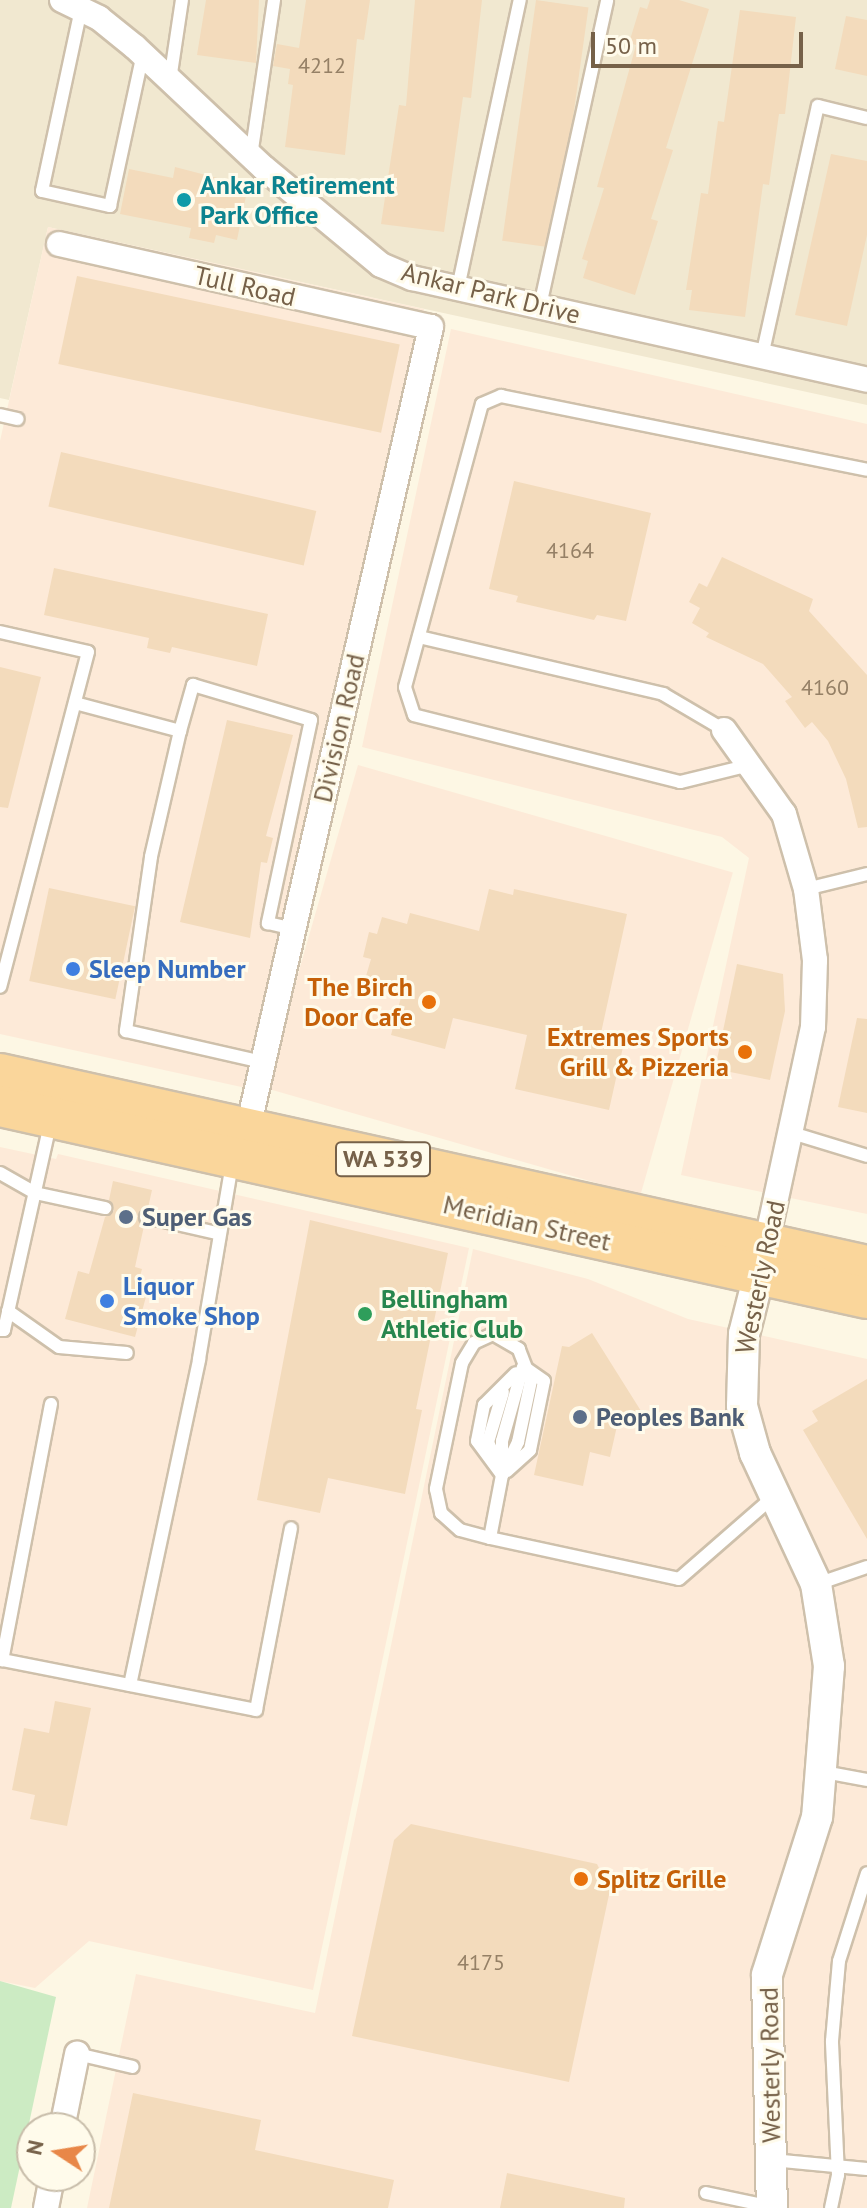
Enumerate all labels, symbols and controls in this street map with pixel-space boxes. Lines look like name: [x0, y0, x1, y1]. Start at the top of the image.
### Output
scale bar: [595, 16, 807, 66]
text: 50 m: [605, 30, 657, 61]
house number: 4212: [298, 53, 346, 79]
place label: Ankar Retirement Park Office: [200, 169, 395, 230]
marker: Ankar Retirement Park Office: [175, 191, 193, 209]
street label: Ankar Park Drive: [398, 256, 584, 330]
street label: Tull Road: [191, 259, 299, 313]
house number: 4164: [546, 538, 594, 564]
street label: Division Road: [307, 651, 371, 805]
house number: 4160: [801, 675, 849, 701]
place label: Sleep Number: [89, 953, 246, 985]
marker: Sleep Number: [64, 960, 82, 978]
place label: The Birch Door Cafe: [304, 971, 413, 1032]
marker: The Birch Door Cafe: [420, 993, 438, 1011]
place label: Extremes Sports Grill & Pizzeria: [547, 1021, 729, 1082]
marker: Extremes Sports Grill & Pizzeria: [736, 1043, 754, 1061]
road number: WA 539: [333, 1139, 433, 1179]
street label: Meridian Street: [440, 1189, 614, 1257]
street label: Westerly Road: [728, 1197, 792, 1357]
place label: Super Gas: [142, 1201, 252, 1233]
marker: Super Gas: [117, 1208, 135, 1226]
place label: Liquor Smoke Shop: [123, 1270, 260, 1332]
place label: Bellingham Athletic Club: [381, 1283, 524, 1344]
marker: Liquor Smoke Shop: [98, 1292, 116, 1310]
marker: Bellingham Athletic Club: [356, 1305, 374, 1323]
place label: Peoples Bank: [596, 1401, 745, 1433]
marker: Peoples Bank: [571, 1408, 589, 1426]
place label: Splitz Grille: [597, 1863, 727, 1895]
marker: Splitz Grille: [572, 1870, 590, 1888]
house number: 4175: [457, 1950, 505, 1976]
street label: Westerly Road: [753, 1986, 787, 2144]
north arrow: [16, 2112, 96, 2192]
text: N: [19, 2137, 50, 2157]

